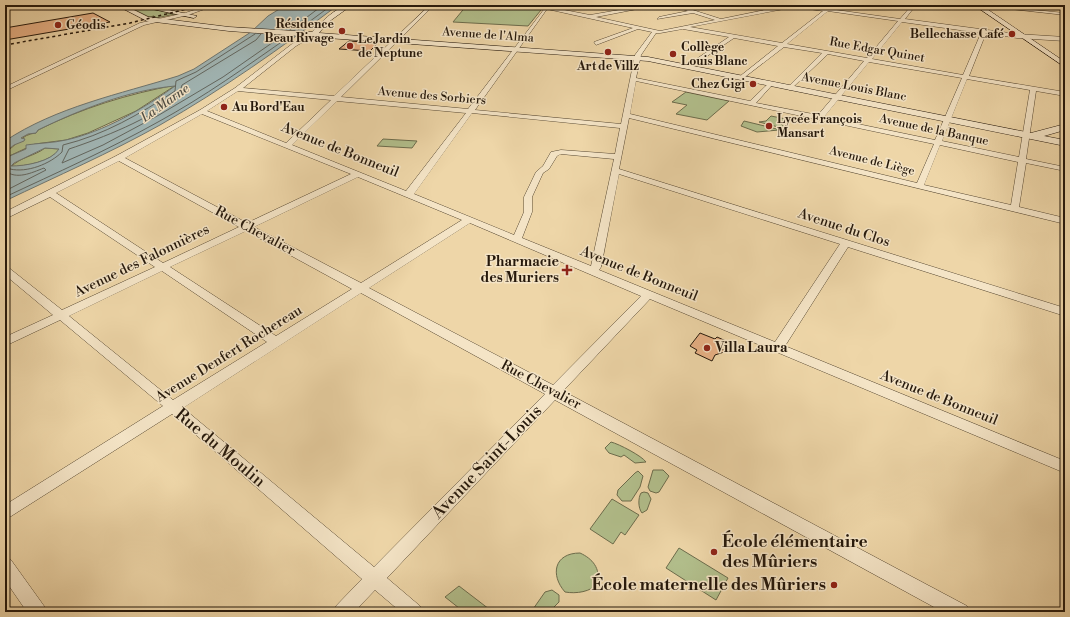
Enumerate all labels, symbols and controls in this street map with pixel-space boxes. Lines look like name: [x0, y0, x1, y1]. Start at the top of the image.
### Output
place label: Résidence Beau Rivage: [264, 17, 335, 46]
place label: Géodis: [66, 18, 106, 33]
marker: Géodis: [53, 20, 63, 30]
street label: Avenue de l'Alma: [441, 24, 535, 46]
marker: Résidence Beau Rivage: [337, 26, 347, 36]
place label: Bellechasse Café: [910, 27, 1005, 42]
marker: Bellechasse Café: [1007, 29, 1017, 39]
place label: Le Jardin de Neptune: [358, 32, 423, 61]
street label: Rue Edgar Quinet: [828, 34, 926, 66]
place label: Collège Louis Blanc: [681, 40, 748, 69]
marker: Le Jardin de Neptune: [345, 41, 355, 51]
marker: Art de Villz: [603, 47, 613, 57]
marker: Collège Louis Blanc: [668, 49, 678, 59]
place label: Art de Villz: [576, 59, 639, 74]
street label: Avenue Louis Blanc: [799, 69, 908, 105]
place label: Chez Gigi: [691, 77, 745, 92]
marker: Chez Gigi: [748, 79, 758, 89]
water label: La Marne: [137, 81, 192, 126]
street label: Avenue des Sorbiers: [376, 84, 487, 108]
place label: Au Bord'Eau: [231, 100, 305, 115]
marker: Au Bord'Eau: [219, 102, 229, 112]
street label: Avenue de la Banque: [877, 111, 990, 149]
place label: Lycée François Mansart: [777, 112, 862, 141]
street label: Avenue de Bonneuil: [278, 118, 401, 182]
marker: Lycée François Mansart: [764, 121, 774, 131]
street label: Avenue de Liège: [827, 143, 916, 179]
street label: Rue Chevalier: [212, 202, 298, 260]
street label: Avenue du Clos: [795, 204, 892, 251]
street label: Avenue des Falonnières: [71, 220, 212, 302]
street label: Avenue de Bonneuil: [577, 242, 700, 306]
place label: Pharmacie des Muriers: [480, 253, 559, 287]
marker: Pharmacie des Muriers: [562, 265, 572, 275]
street label: Avenue Denfert Rochereau: [152, 301, 306, 407]
place label: Villa Laura: [714, 339, 788, 357]
marker: Villa Laura: [702, 343, 712, 353]
street label: Rue Chevalier: [498, 356, 584, 414]
street label: Avenue de Bonneuil: [877, 366, 1000, 430]
street label: Avenue Saint-Louis: [426, 400, 547, 524]
street label: Rue du Moulin: [170, 404, 270, 492]
place label: École élémentaire des Mûriers: [722, 530, 868, 573]
marker: École élémentaire des Mûriers: [709, 547, 719, 557]
place label: École maternelle des Mûriers: [591, 573, 826, 596]
marker: École maternelle des Mûriers: [829, 580, 839, 590]

